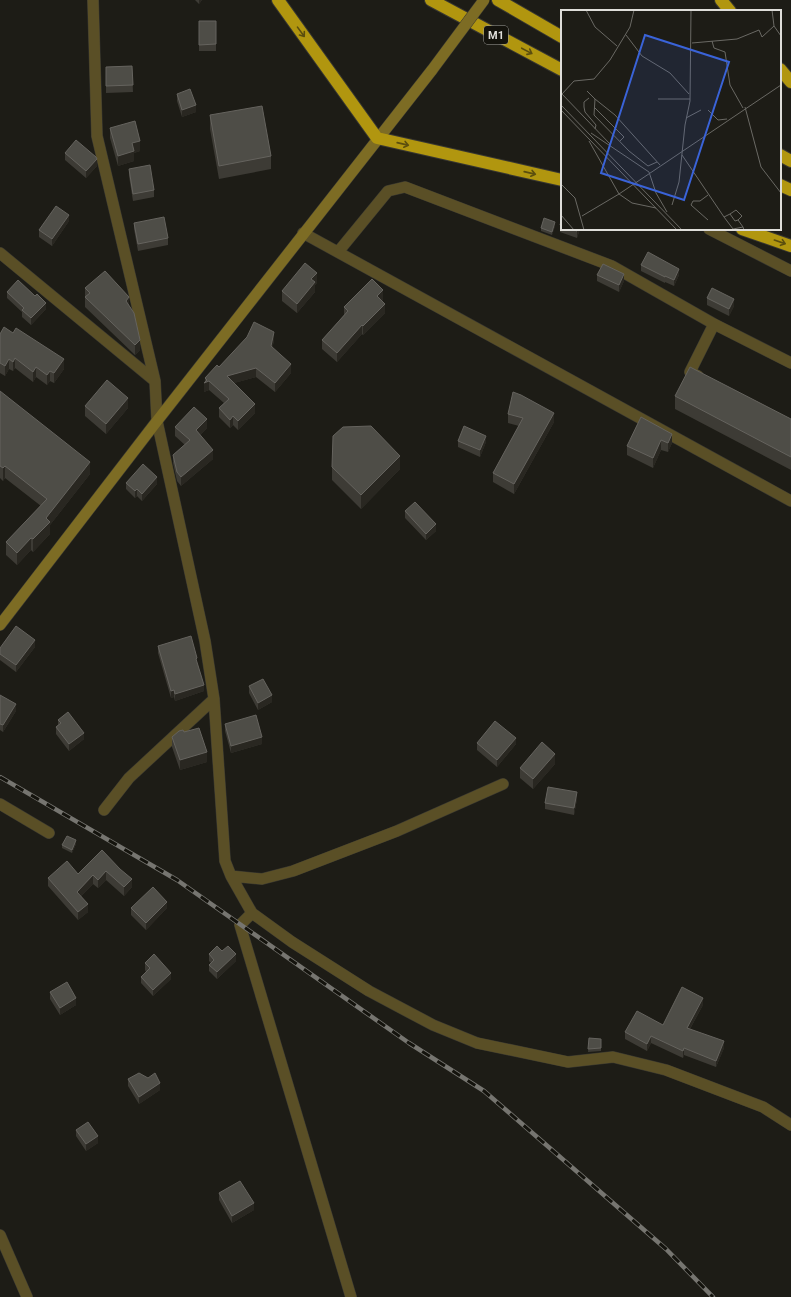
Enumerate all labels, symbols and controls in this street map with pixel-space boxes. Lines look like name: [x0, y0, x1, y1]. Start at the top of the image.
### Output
inset map: [561, 10, 781, 230]
one-way arrow: [297, 26, 305, 37]
road number: M1: [484, 26, 508, 44]
one-way arrow: [521, 48, 533, 56]
one-way arrow: [396, 141, 409, 149]
one-way arrow: [523, 169, 536, 177]
one-way arrow: [773, 239, 786, 246]

